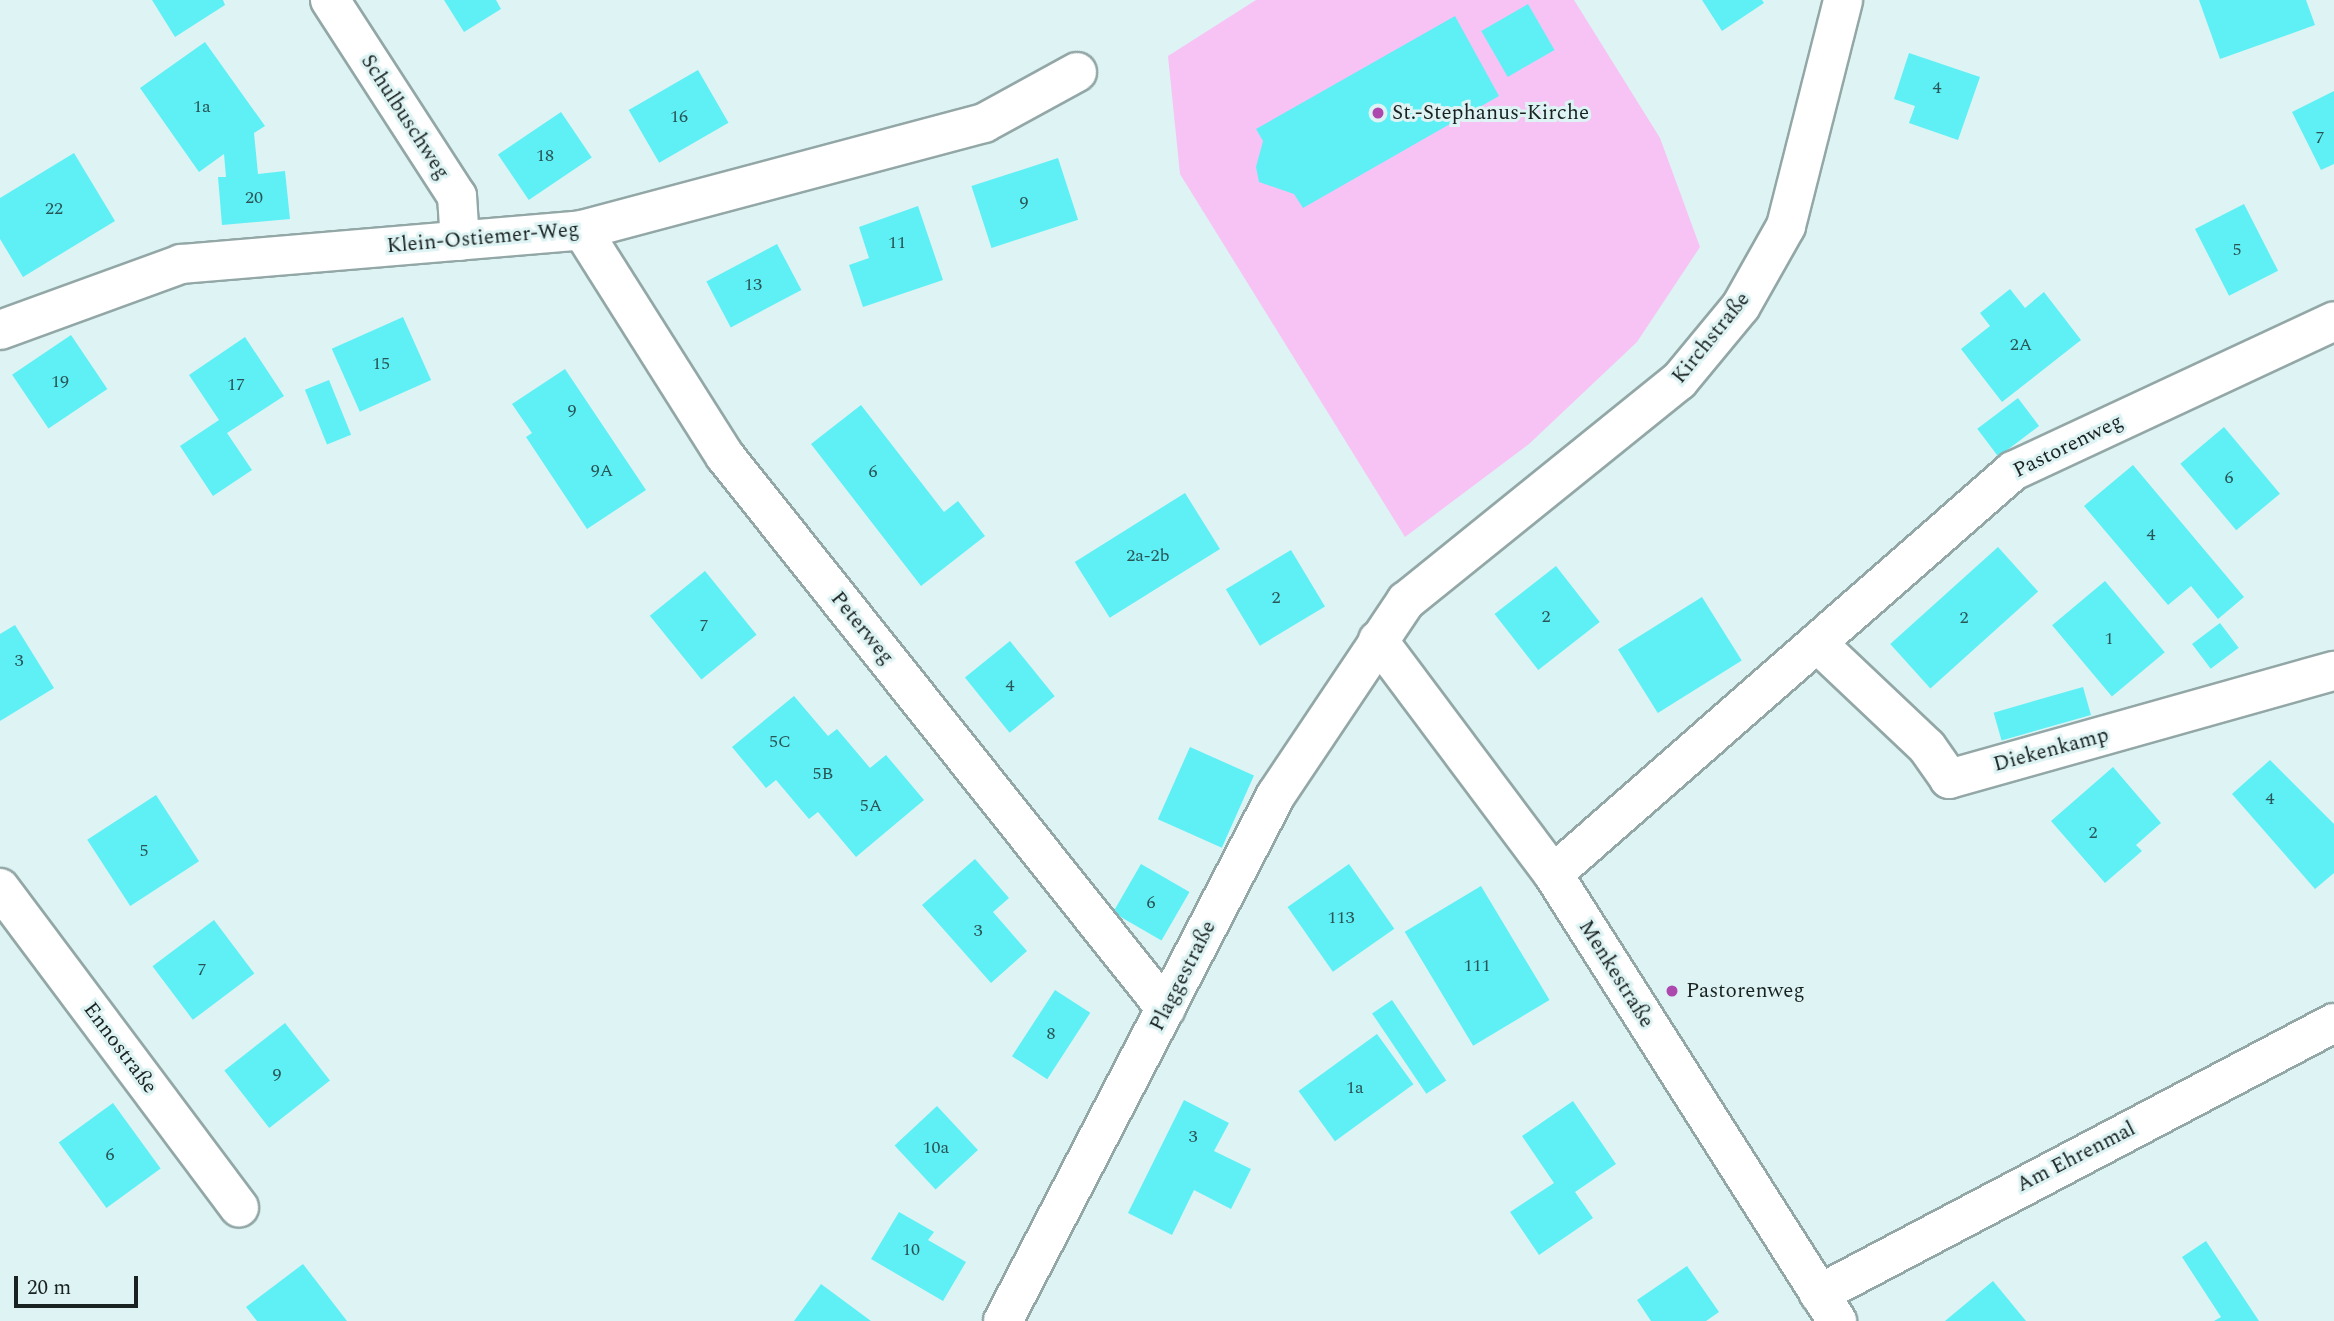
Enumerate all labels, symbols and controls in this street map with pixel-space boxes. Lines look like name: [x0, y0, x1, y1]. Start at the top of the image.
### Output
street label: Schulbuschweg: [355, 50, 455, 184]
house number: 4: [1933, 77, 1941, 99]
house number: 1a: [193, 96, 211, 118]
place label: St.-Stephanus-Kirche: [1392, 100, 1589, 126]
marker: St.-Stephanus-Kirche: [1370, 105, 1386, 121]
house number: 16: [670, 106, 688, 128]
house number: 7: [2316, 127, 2324, 149]
house number: 18: [536, 145, 554, 167]
house number: 20: [245, 187, 263, 209]
house number: 9: [1020, 192, 1028, 214]
house number: 22: [45, 198, 63, 220]
street label: Klein-Ostiemer-Weg: [386, 217, 580, 259]
house number: 11: [888, 232, 906, 254]
house number: 5: [2233, 239, 2241, 261]
house number: 13: [744, 274, 762, 296]
street label: Kirchstraße: [1667, 287, 1755, 389]
house number: 2A: [2010, 334, 2032, 356]
house number: 15: [372, 353, 390, 375]
house number: 19: [51, 371, 69, 393]
house number: 17: [227, 374, 245, 396]
house number: 9: [568, 400, 576, 422]
street label: Pastorenweg: [2009, 409, 2127, 483]
house number: 9A: [591, 460, 613, 482]
house number: 6: [869, 461, 877, 483]
house number: 6: [2225, 467, 2233, 489]
house number: 4: [2147, 524, 2155, 546]
house number: 2a-2b: [1126, 545, 1170, 567]
street label: Peterweg: [825, 586, 899, 670]
house number: 2: [1272, 587, 1280, 609]
house number: 2: [1542, 606, 1550, 628]
house number: 2: [1960, 607, 1968, 629]
house number: 7: [700, 615, 708, 637]
house number: 1: [2105, 628, 2113, 650]
house number: 3: [15, 650, 23, 672]
house number: 4: [1006, 675, 1014, 697]
street label: Diekenkamp: [1991, 723, 2111, 777]
house number: 5C: [769, 731, 791, 753]
house number: 5B: [813, 763, 833, 785]
house number: 4: [2266, 788, 2274, 810]
house number: 5A: [860, 795, 882, 817]
house number: 2: [2089, 822, 2097, 844]
house number: 5: [140, 840, 148, 862]
house number: 6: [1147, 892, 1155, 914]
house number: 113: [1328, 907, 1354, 929]
street label: Menkestraße: [1573, 916, 1659, 1032]
street label: Plaggestraße: [1144, 917, 1222, 1035]
house number: 3: [974, 920, 982, 942]
house number: 111: [1464, 955, 1490, 977]
house number: 7: [198, 959, 206, 981]
place label: Pastorenweg: [1686, 978, 1805, 1004]
marker: Pastorenweg: [1664, 983, 1680, 999]
street label: Ennostraße: [78, 997, 162, 1099]
house number: 8: [1047, 1023, 1055, 1045]
house number: 9: [273, 1064, 281, 1086]
house number: 1a: [1346, 1077, 1364, 1099]
street label: Am Ehrenmal: [2012, 1116, 2140, 1198]
house number: 3: [1189, 1126, 1197, 1148]
house number: 10a: [923, 1137, 949, 1159]
house number: 6: [106, 1144, 114, 1166]
house number: 10: [902, 1239, 920, 1261]
scale bar: [18, 1262, 142, 1306]
text: 20 m: [27, 1272, 71, 1304]

